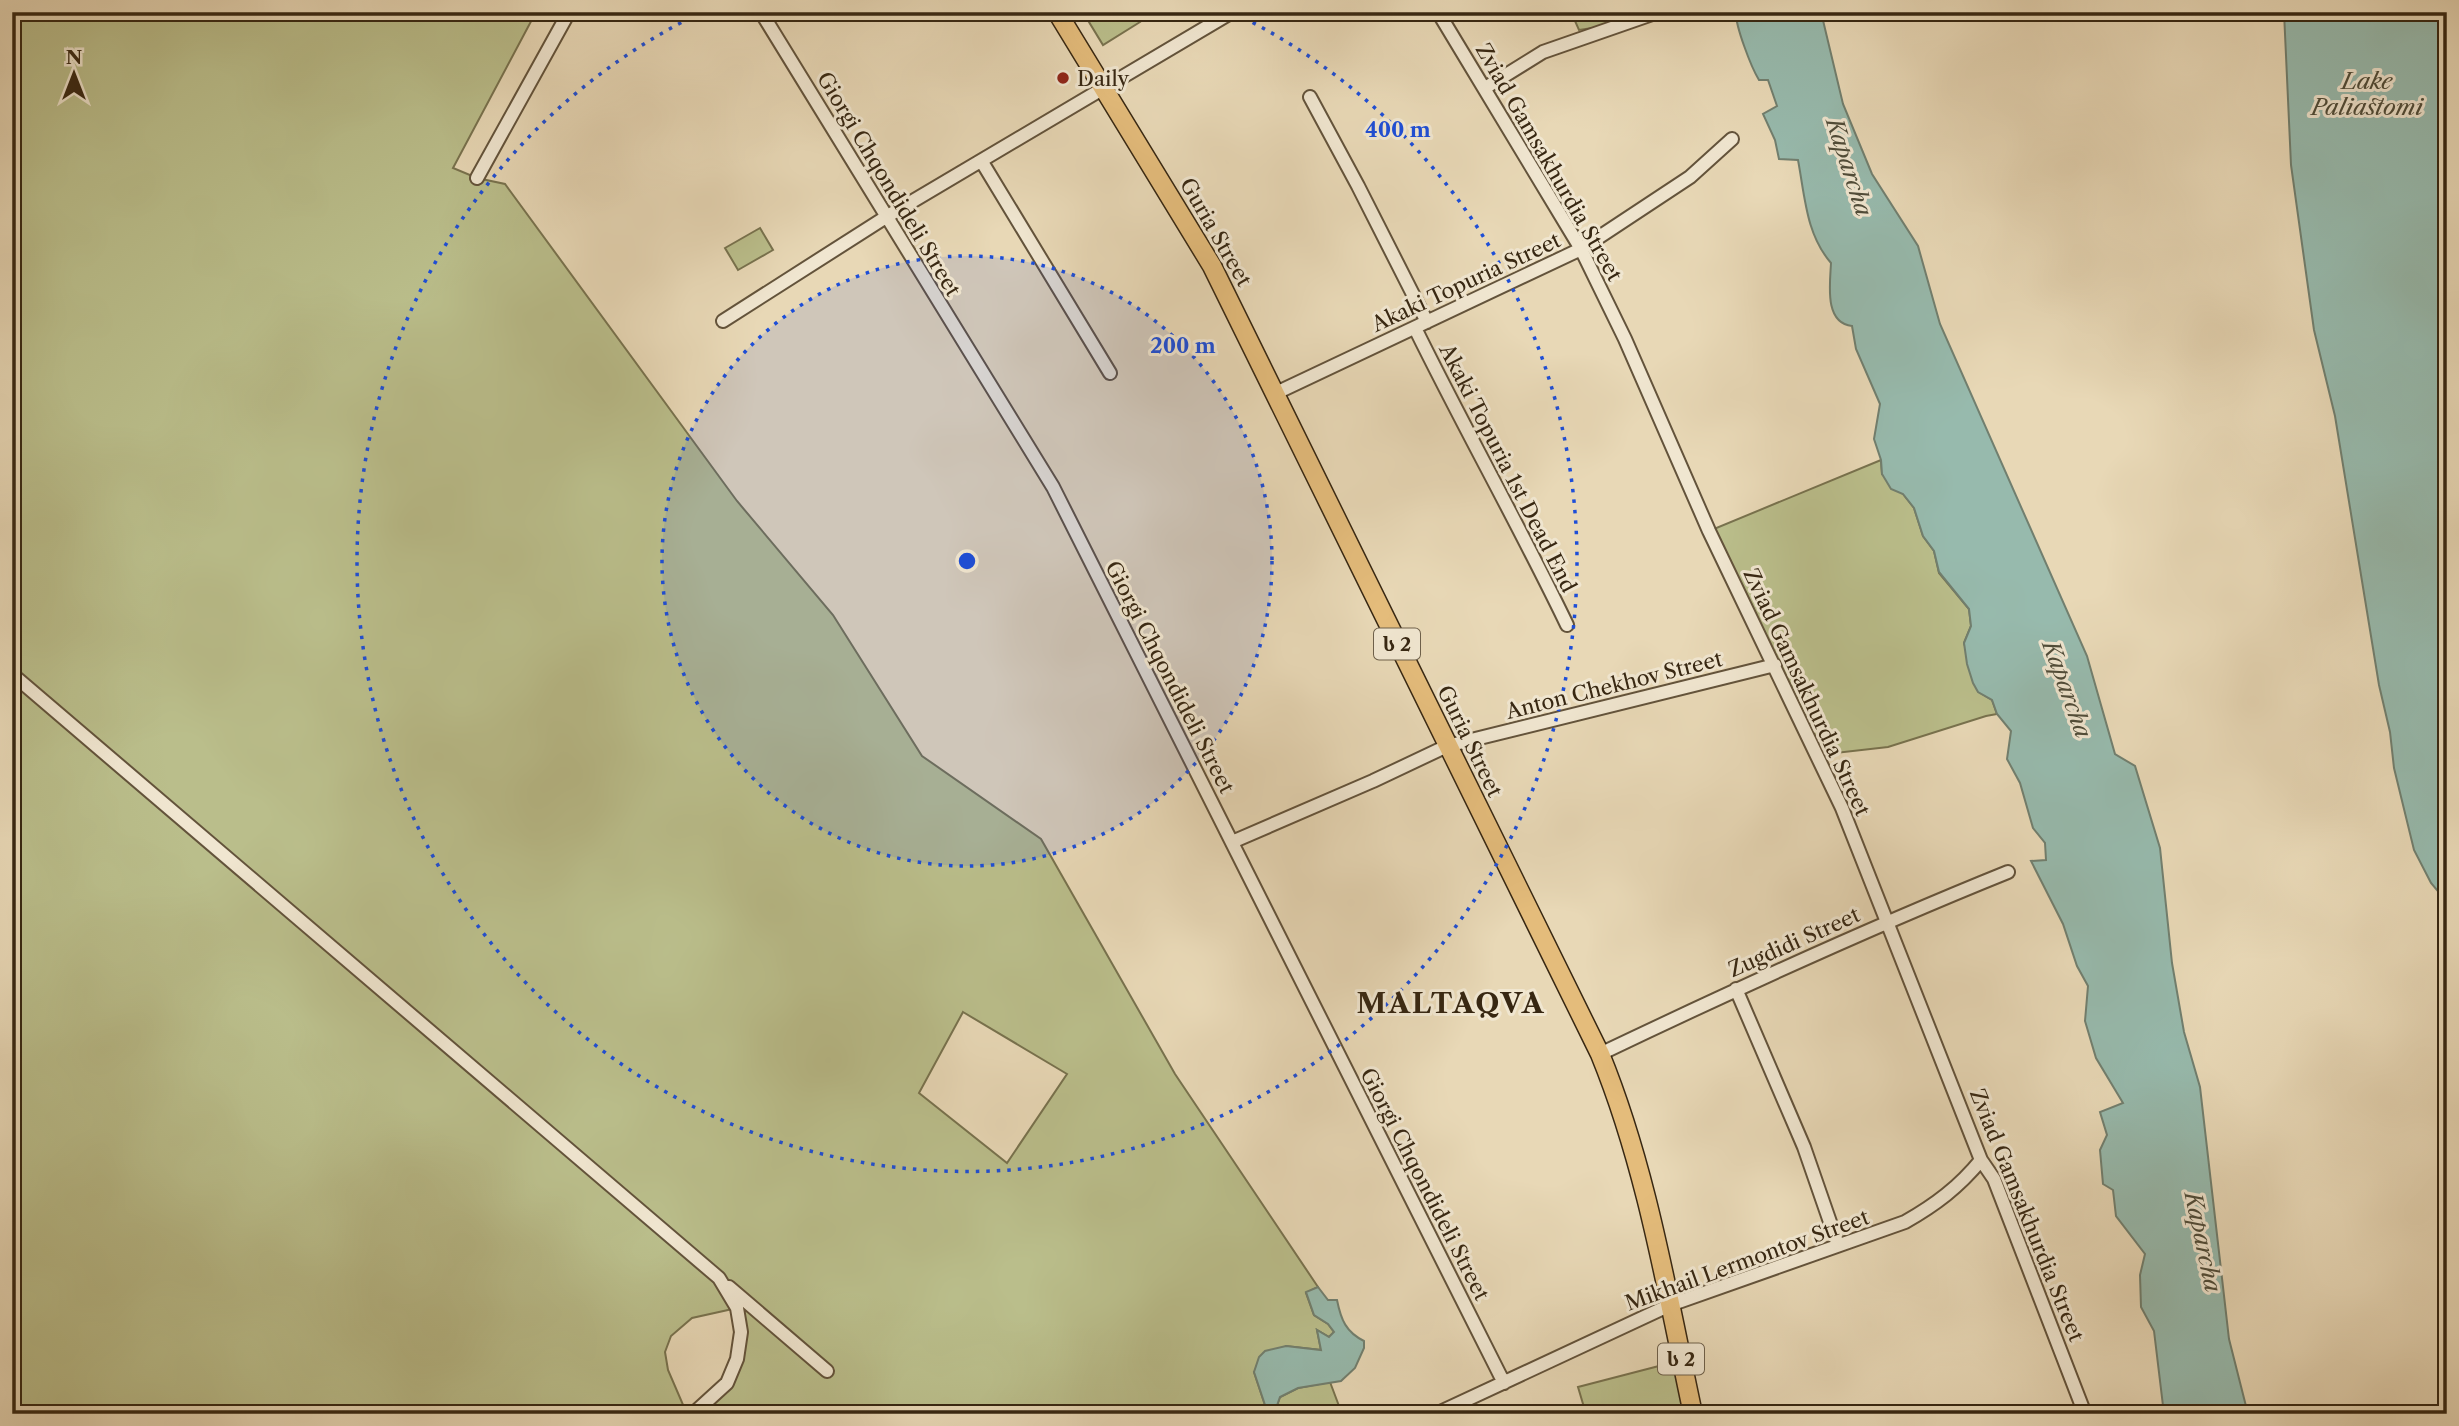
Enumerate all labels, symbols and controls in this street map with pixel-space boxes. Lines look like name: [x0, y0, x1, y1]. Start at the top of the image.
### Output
north arrow: [38, 38, 108, 108]
street label: Zviad Gamsakhurdia Street: [1471, 39, 1628, 286]
text: N: [66, 46, 82, 69]
place label: Daily: [1077, 66, 1130, 91]
street label: Giorgi Chqondideli Street: [812, 67, 966, 301]
water label: Lake Paliastomi: [2309, 67, 2425, 121]
marker: Daily: [1055, 70, 1071, 86]
water label: Kaparcha: [1819, 112, 1878, 220]
text: 400 m: [1365, 117, 1431, 142]
street label: Guria Street: [1175, 173, 1257, 291]
street label: Akaki Topuria Street: [1367, 227, 1565, 337]
text: 200 m: [1150, 333, 1216, 358]
street label: Akaki Topuria 1st Dead End: [1434, 339, 1582, 597]
centre of rings: [955, 549, 979, 573]
street label: Giorgi Chqondideli Street: [1100, 557, 1240, 798]
street label: Zviad Gamsakhurdia Street: [1739, 564, 1876, 820]
road number: ს 2: [1374, 628, 1420, 660]
water label: Kaparcha: [2036, 634, 2098, 742]
street label: Anton Chekhov Street: [1502, 646, 1725, 724]
street label: Guria Street: [1432, 681, 1508, 801]
street label: Zugdidi Street: [1724, 902, 1864, 982]
district label: MALTAQVA: [1357, 986, 1546, 1020]
street label: Giorgi Chqondideli Street: [1355, 1064, 1495, 1305]
street label: Zviad Gamsakhurdia Street: [1965, 1085, 2089, 1346]
water label: Kaparcha: [2178, 1187, 2227, 1295]
street label: Mikhail Lermontov Street: [1622, 1204, 1873, 1316]
road number: ს 2: [1658, 1344, 1704, 1374]

